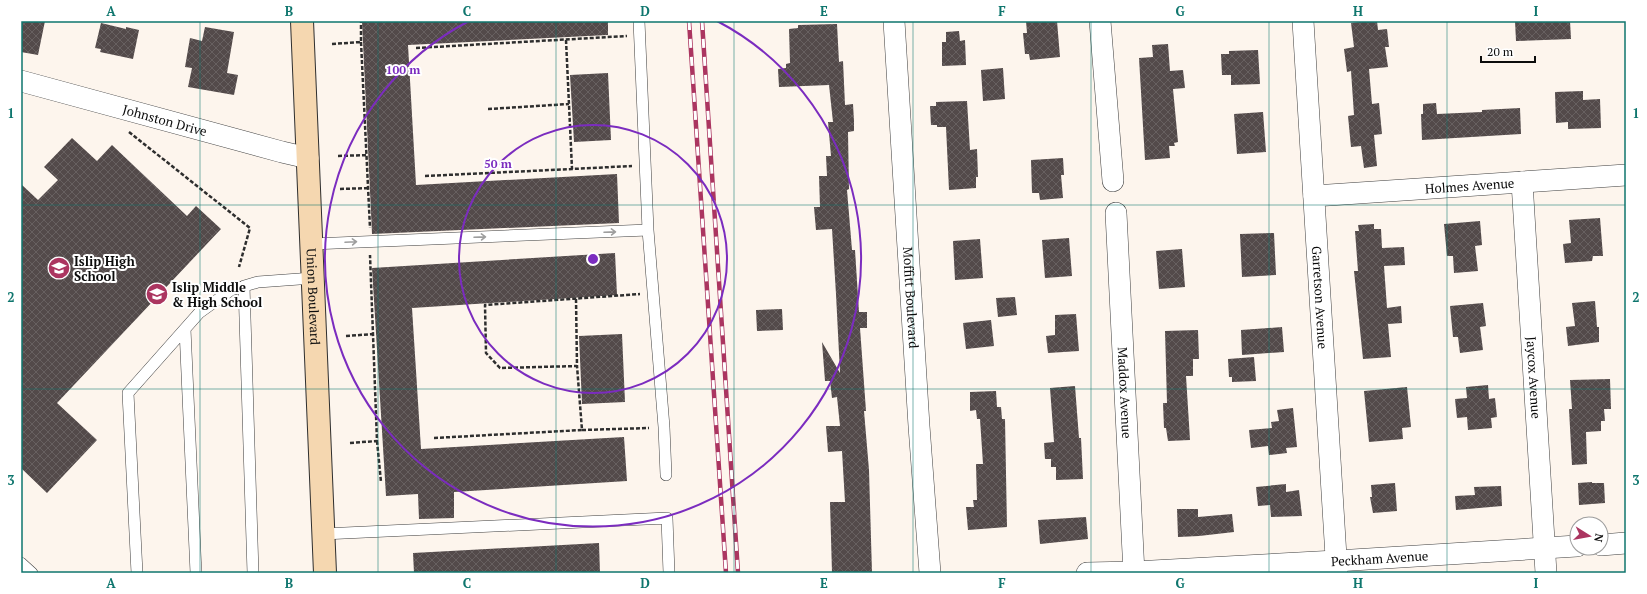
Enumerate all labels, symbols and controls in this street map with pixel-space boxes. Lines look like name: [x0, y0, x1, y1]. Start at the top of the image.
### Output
text: A: [106, 2, 116, 20]
text: B: [285, 2, 293, 20]
text: C: [463, 2, 471, 20]
text: D: [640, 2, 650, 20]
text: E: [820, 2, 828, 20]
text: F: [998, 2, 1006, 20]
text: G: [1175, 2, 1185, 20]
text: H: [1353, 2, 1363, 20]
text: I: [1534, 2, 1539, 20]
scale bar: [1481, 38, 1535, 64]
text: 20 m: [1487, 44, 1514, 59]
text: 100 m: [386, 62, 420, 77]
street label: Johnston Drive: [121, 100, 209, 140]
text: 1: [7, 104, 15, 122]
text: 1: [1632, 104, 1640, 122]
text: 50 m: [484, 156, 512, 171]
street label: Holmes Avenue: [1424, 174, 1515, 198]
one-way arrow: [603, 228, 616, 235]
one-way arrow: [473, 233, 486, 240]
one-way arrow: [344, 239, 357, 246]
street label: Moffitt Boulevard: [899, 246, 923, 349]
street label: Garretson Avenue: [1308, 246, 1332, 349]
street label: Union Boulevard: [302, 248, 324, 345]
place label: Islip High School: [74, 252, 135, 285]
centre of rings: [586, 252, 600, 266]
school or university icon: Islip High School: [46, 255, 72, 281]
place label: Islip Middle & High School: [172, 278, 262, 311]
school or university icon: Islip Middle & High School: [144, 281, 170, 307]
text: 2: [7, 288, 15, 306]
text: 2: [1632, 288, 1640, 306]
street label: Jaycox Avenue: [1522, 336, 1546, 419]
street label: Maddox Avenue: [1114, 347, 1136, 439]
text: 3: [7, 471, 15, 489]
text: 3: [1632, 471, 1640, 489]
north arrow: [1569, 516, 1609, 556]
text: N: [1591, 532, 1606, 544]
street label: Peckham Avenue: [1330, 546, 1429, 570]
text: A: [106, 574, 116, 592]
text: B: [285, 574, 293, 592]
text: C: [463, 574, 471, 592]
text: D: [640, 574, 650, 592]
text: E: [820, 574, 828, 592]
text: F: [998, 574, 1006, 592]
text: G: [1175, 574, 1185, 592]
text: H: [1353, 574, 1363, 592]
text: I: [1534, 574, 1539, 592]

